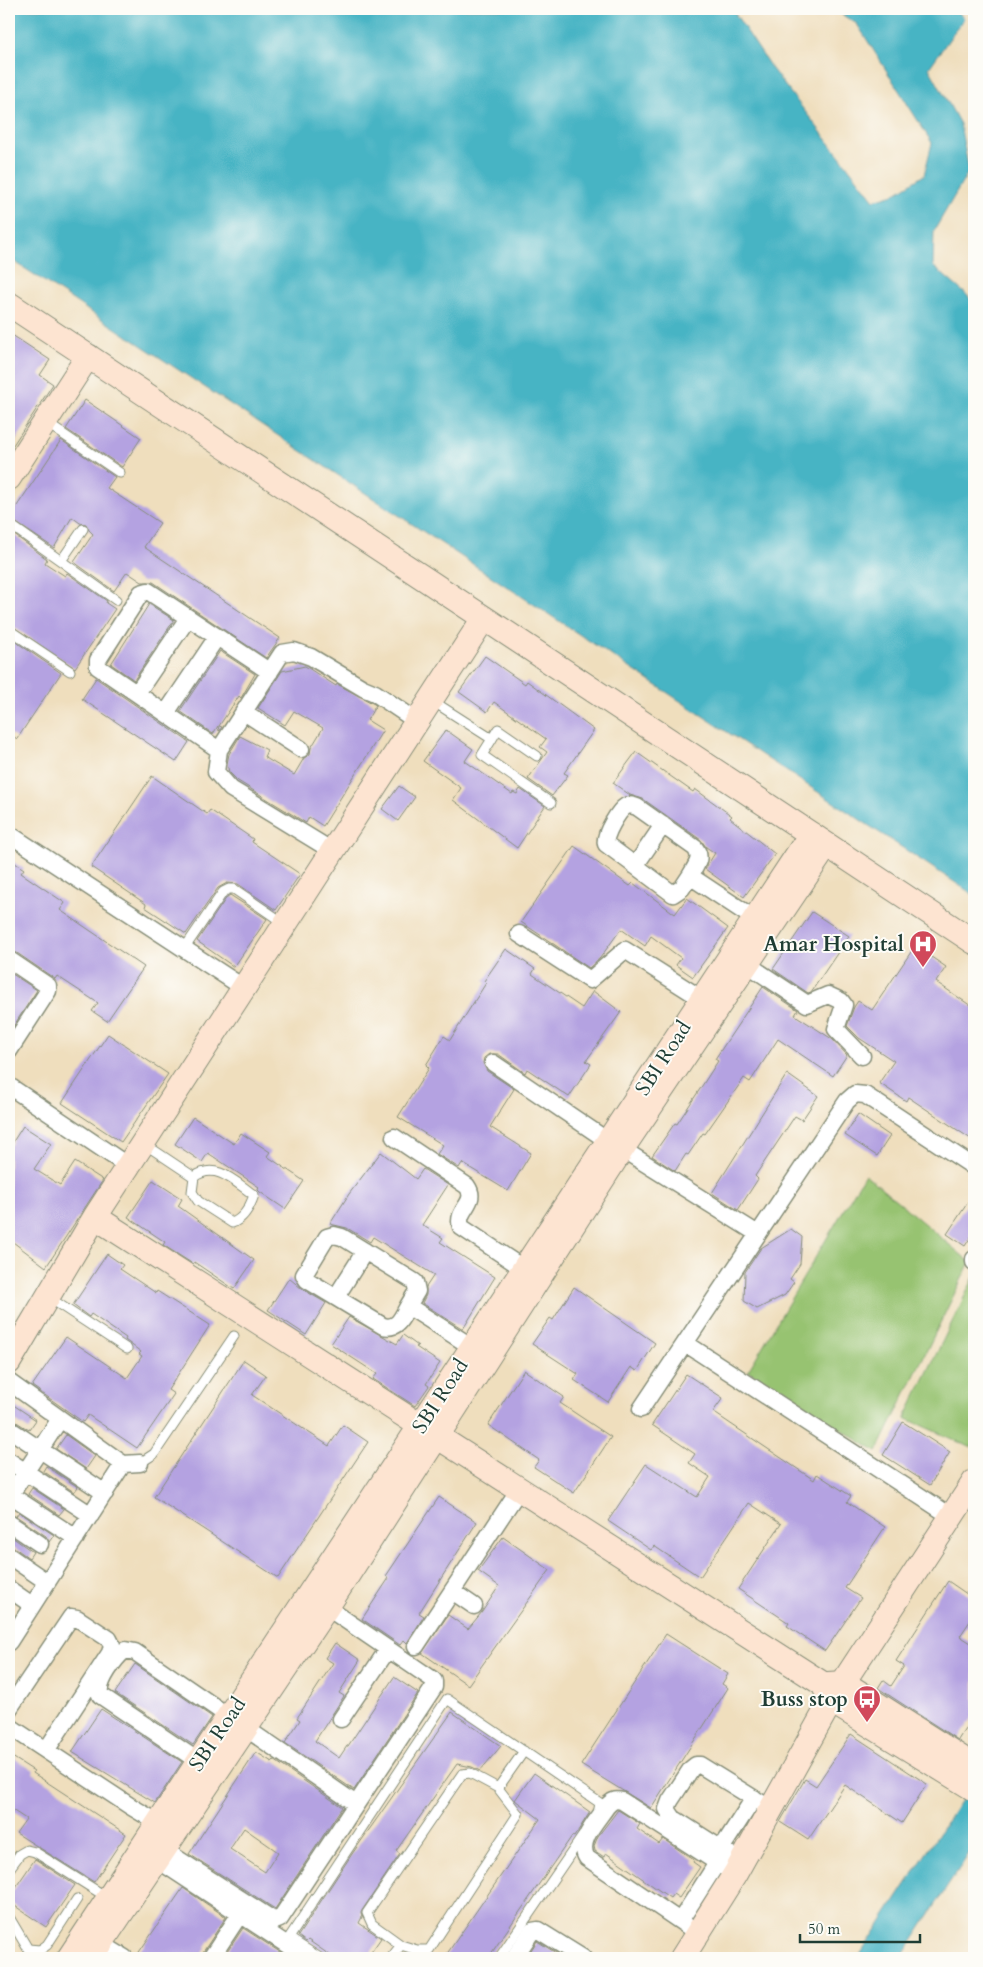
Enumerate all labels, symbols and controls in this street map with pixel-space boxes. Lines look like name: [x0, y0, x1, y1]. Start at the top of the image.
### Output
hospital icon: Amar Hospital: [908, 929, 938, 968]
place label: Amar Hospital: [763, 930, 904, 959]
street label: SBI Road: [628, 1015, 698, 1101]
street label: SBI Road: [405, 1353, 475, 1439]
bus stop icon: Buss stop: [852, 1684, 882, 1723]
place label: Buss stop: [761, 1685, 848, 1714]
street label: SBI Road: [182, 1691, 253, 1777]
scale bar: [800, 1912, 920, 1944]
text: 50 m: [808, 1919, 840, 1939]

